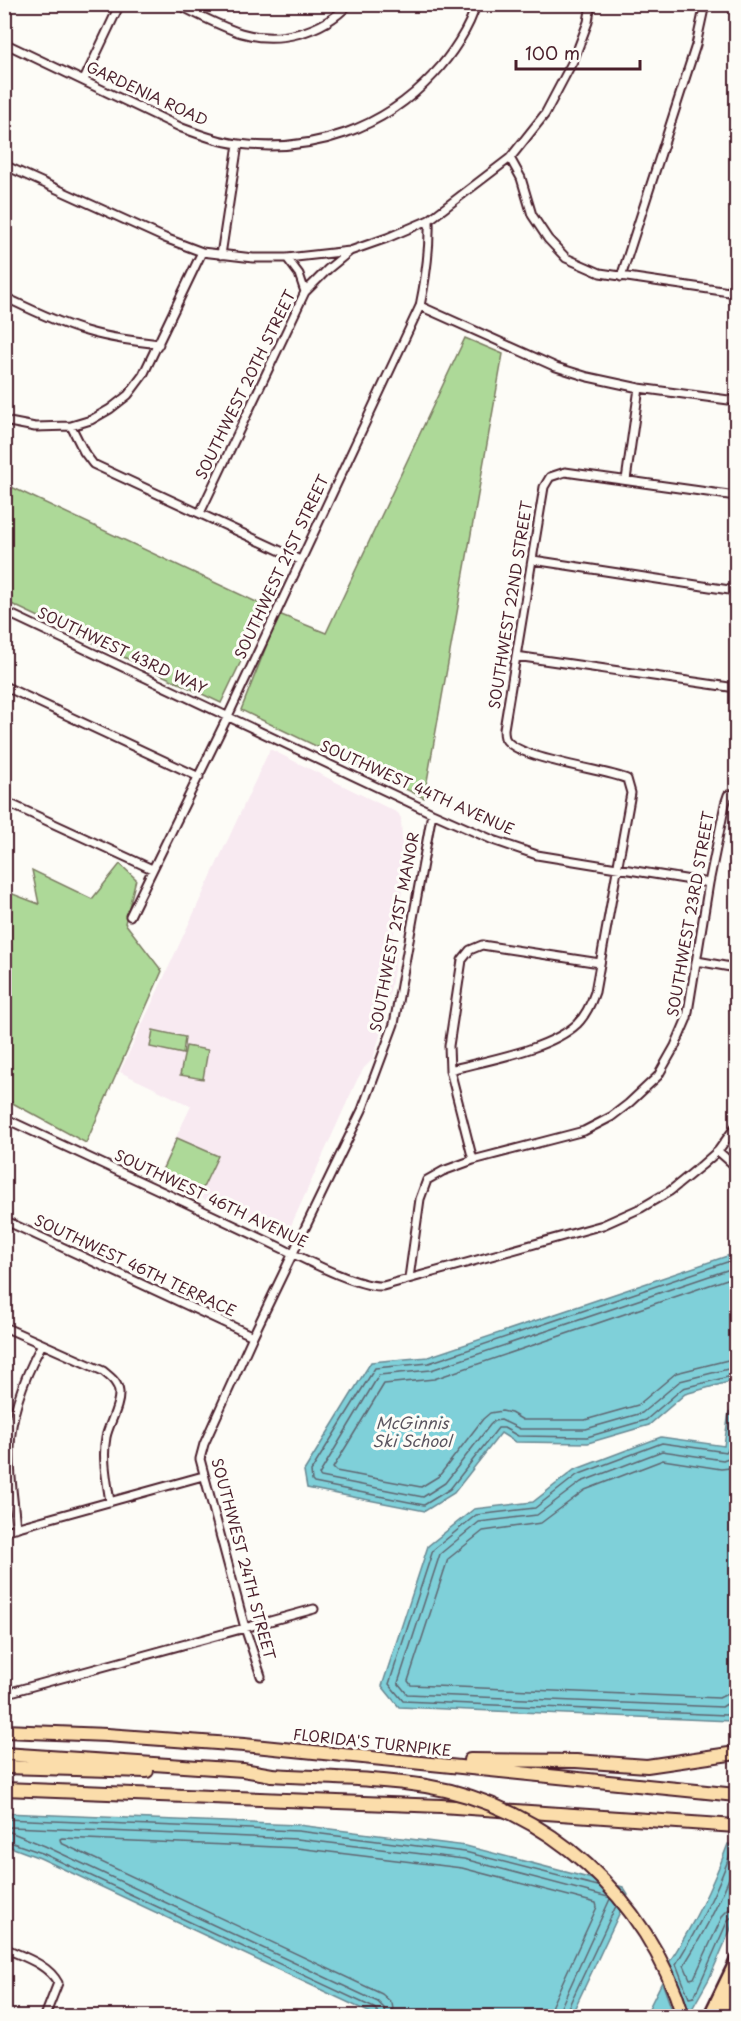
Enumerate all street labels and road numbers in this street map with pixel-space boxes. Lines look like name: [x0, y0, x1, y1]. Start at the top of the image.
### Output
street label: GARDENIA ROAD: [83, 54, 212, 131]
street label: SOUTHWEST 20TH STREET: [189, 285, 301, 483]
street label: SOUTHWEST 21ST STREET: [228, 470, 334, 662]
street label: SOUTHWEST 22ND STREET: [482, 498, 537, 710]
street label: SOUTHWEST 43RD WAY: [34, 600, 212, 699]
street label: SOUTHWEST 44TH AVENUE: [317, 733, 518, 840]
street label: SOUTHWEST 23RD STREET: [660, 808, 719, 1018]
street label: SOUTHWEST 21ST MANOR: [363, 830, 424, 1034]
street label: SOUTHWEST 46TH AVENUE: [111, 1143, 312, 1253]
street label: SOUTHWEST 46TH TERRACE: [31, 1208, 240, 1322]
street label: SOUTHWEST 24TH STREET: [206, 1455, 283, 1663]
street label: FLORIDA'S TURNPIKE: [292, 1722, 452, 1761]

